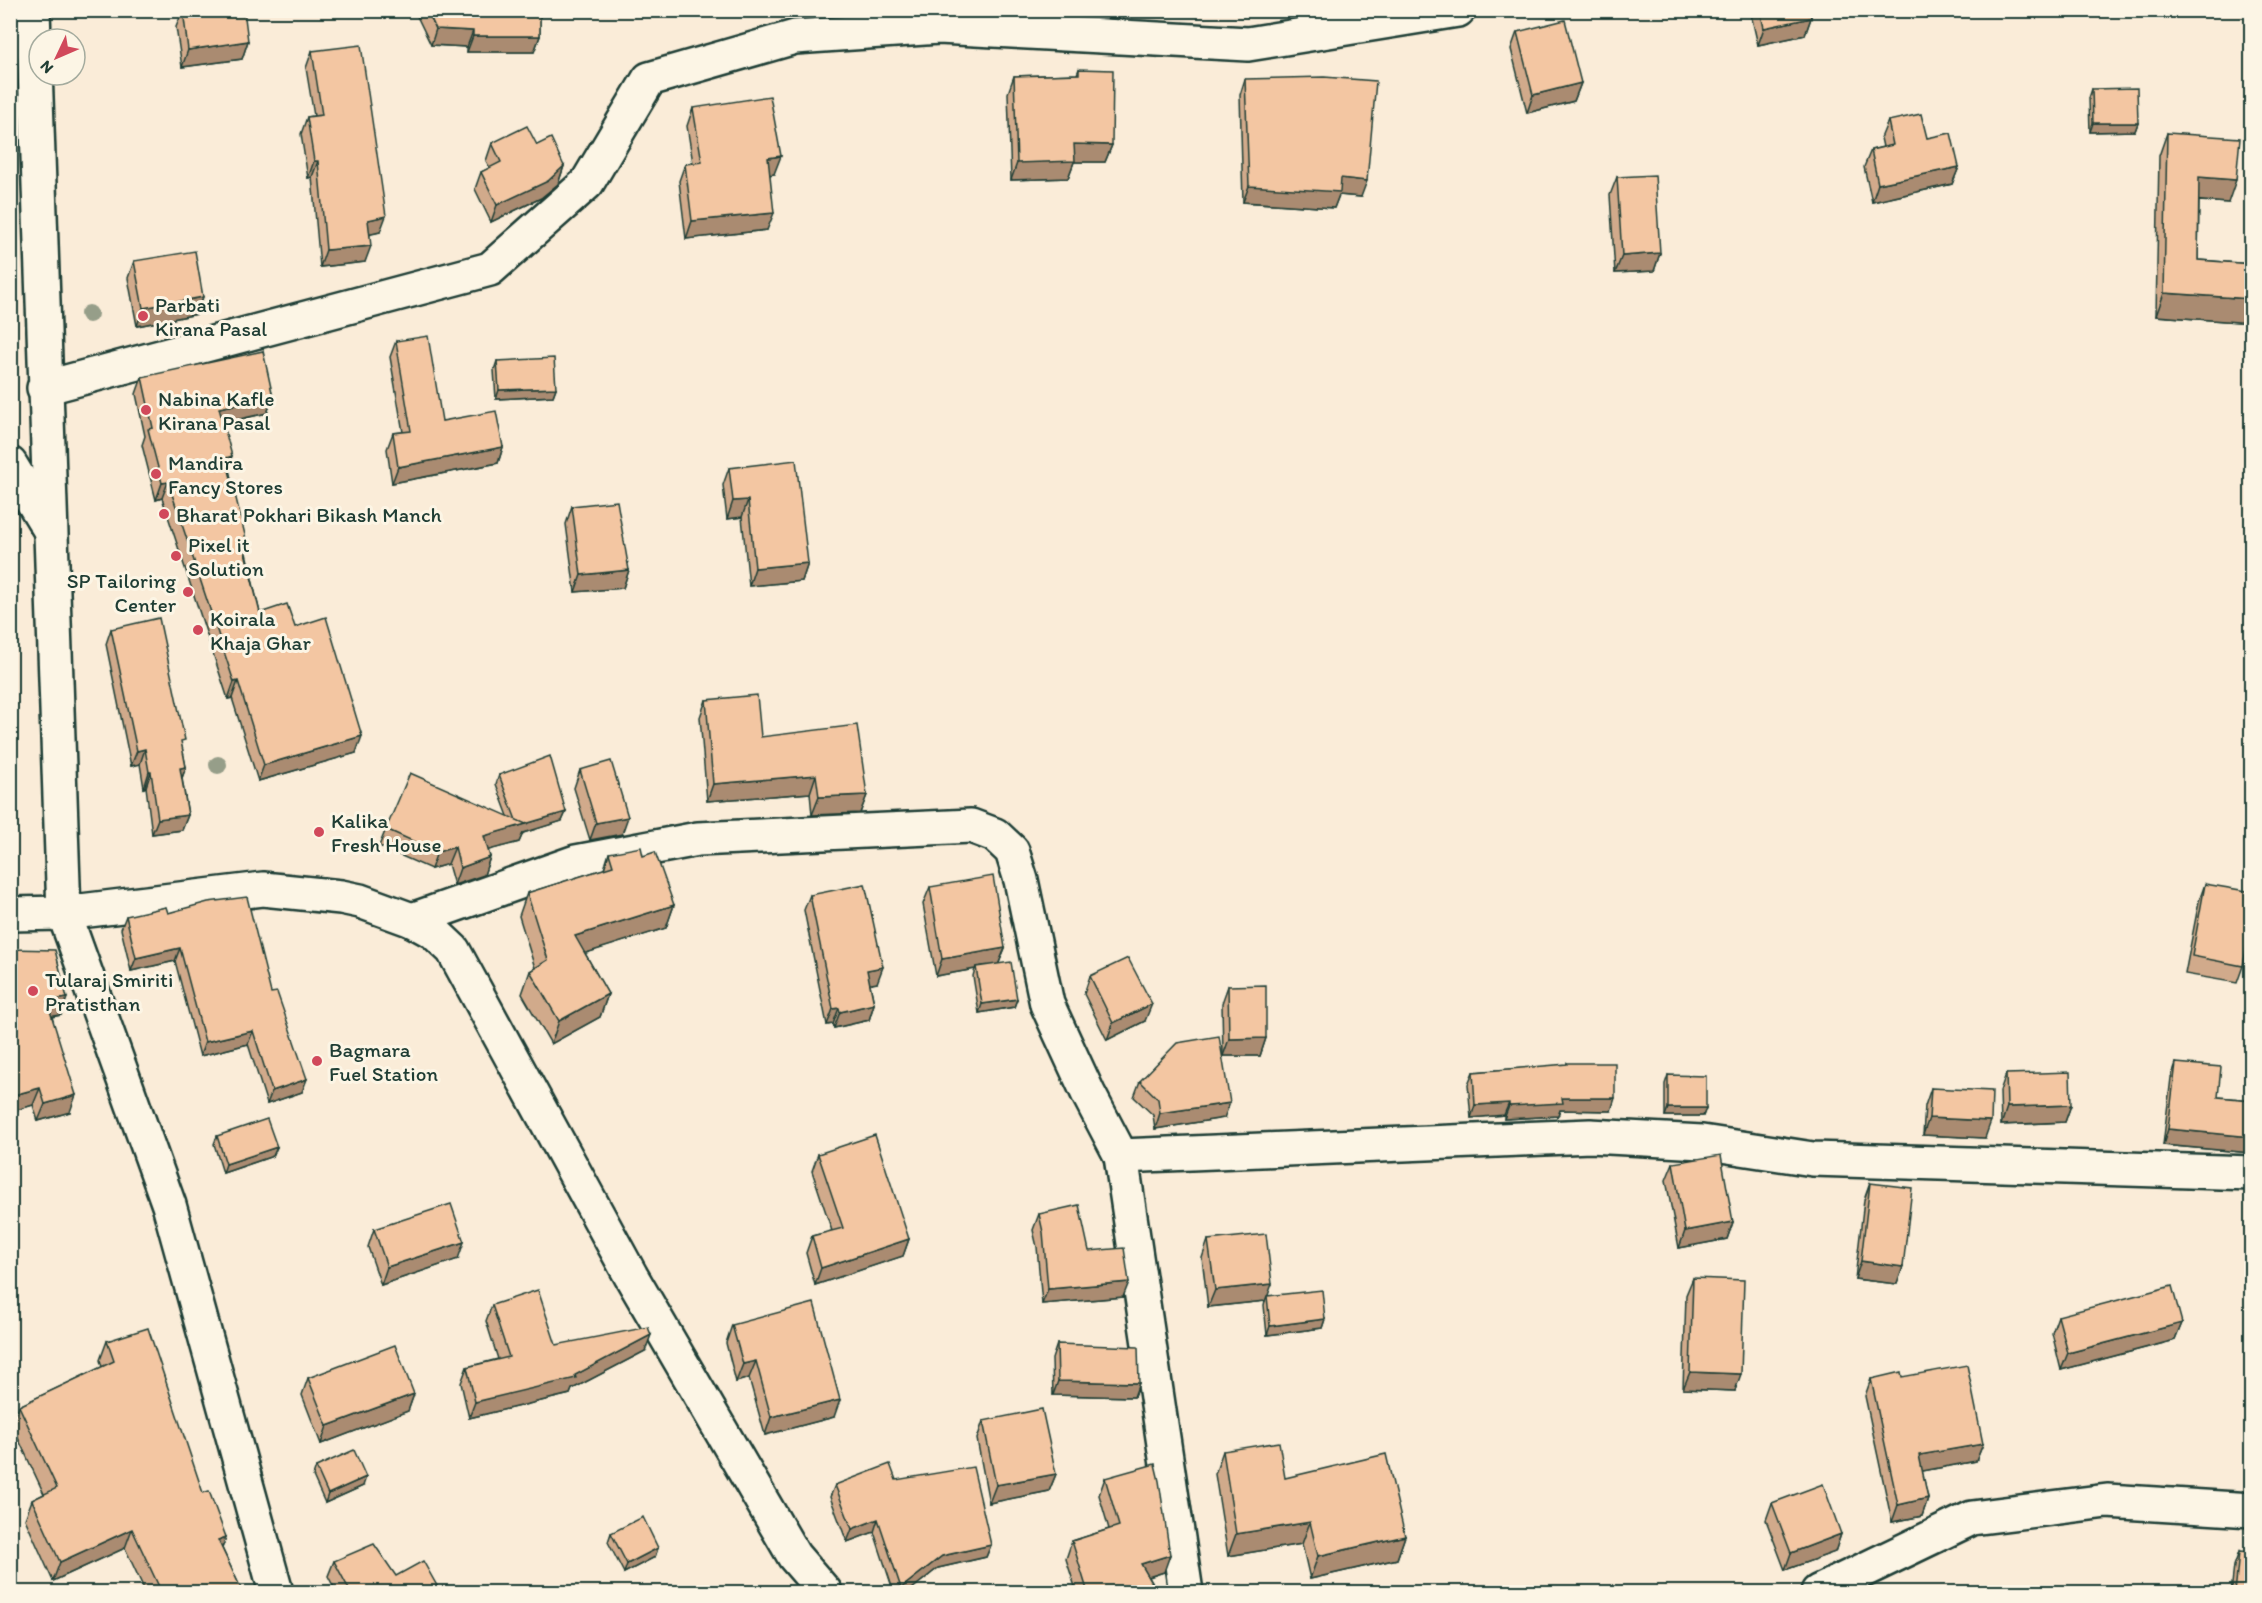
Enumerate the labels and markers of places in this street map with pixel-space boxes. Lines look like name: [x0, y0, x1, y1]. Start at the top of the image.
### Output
place label: Parbati Kirana Pasal: [155, 292, 267, 341]
marker: Parbati Kirana Pasal: [136, 309, 150, 323]
place label: Nabina Kafle Kirana Pasal: [158, 386, 274, 435]
marker: Nabina Kafle Kirana Pasal: [139, 403, 153, 417]
place label: Mandira Fancy Stores: [168, 450, 283, 499]
marker: Mandira Fancy Stores: [149, 467, 163, 481]
place label: Bharat Pokhari Bikash Manch: [176, 502, 442, 527]
marker: Bharat Pokhari Bikash Manch: [157, 507, 171, 521]
place label: Pixel it Solution: [188, 532, 264, 581]
marker: Pixel it Solution: [169, 549, 183, 563]
place label: SP Tailoring Center: [67, 568, 177, 617]
marker: SP Tailoring Center: [181, 585, 195, 599]
place label: Koirala Khaja Ghar: [210, 606, 311, 655]
marker: Koirala Khaja Ghar: [191, 623, 205, 637]
place label: Kalika Fresh House: [331, 808, 441, 857]
marker: Kalika Fresh House: [312, 825, 326, 839]
place label: Tularaj Smiriti Pratisthan: [45, 967, 173, 1016]
marker: Tularaj Smiriti Pratisthan: [26, 984, 40, 998]
place label: Bagmara Fuel Station: [329, 1037, 438, 1086]
marker: Bagmara Fuel Station: [310, 1054, 324, 1068]

